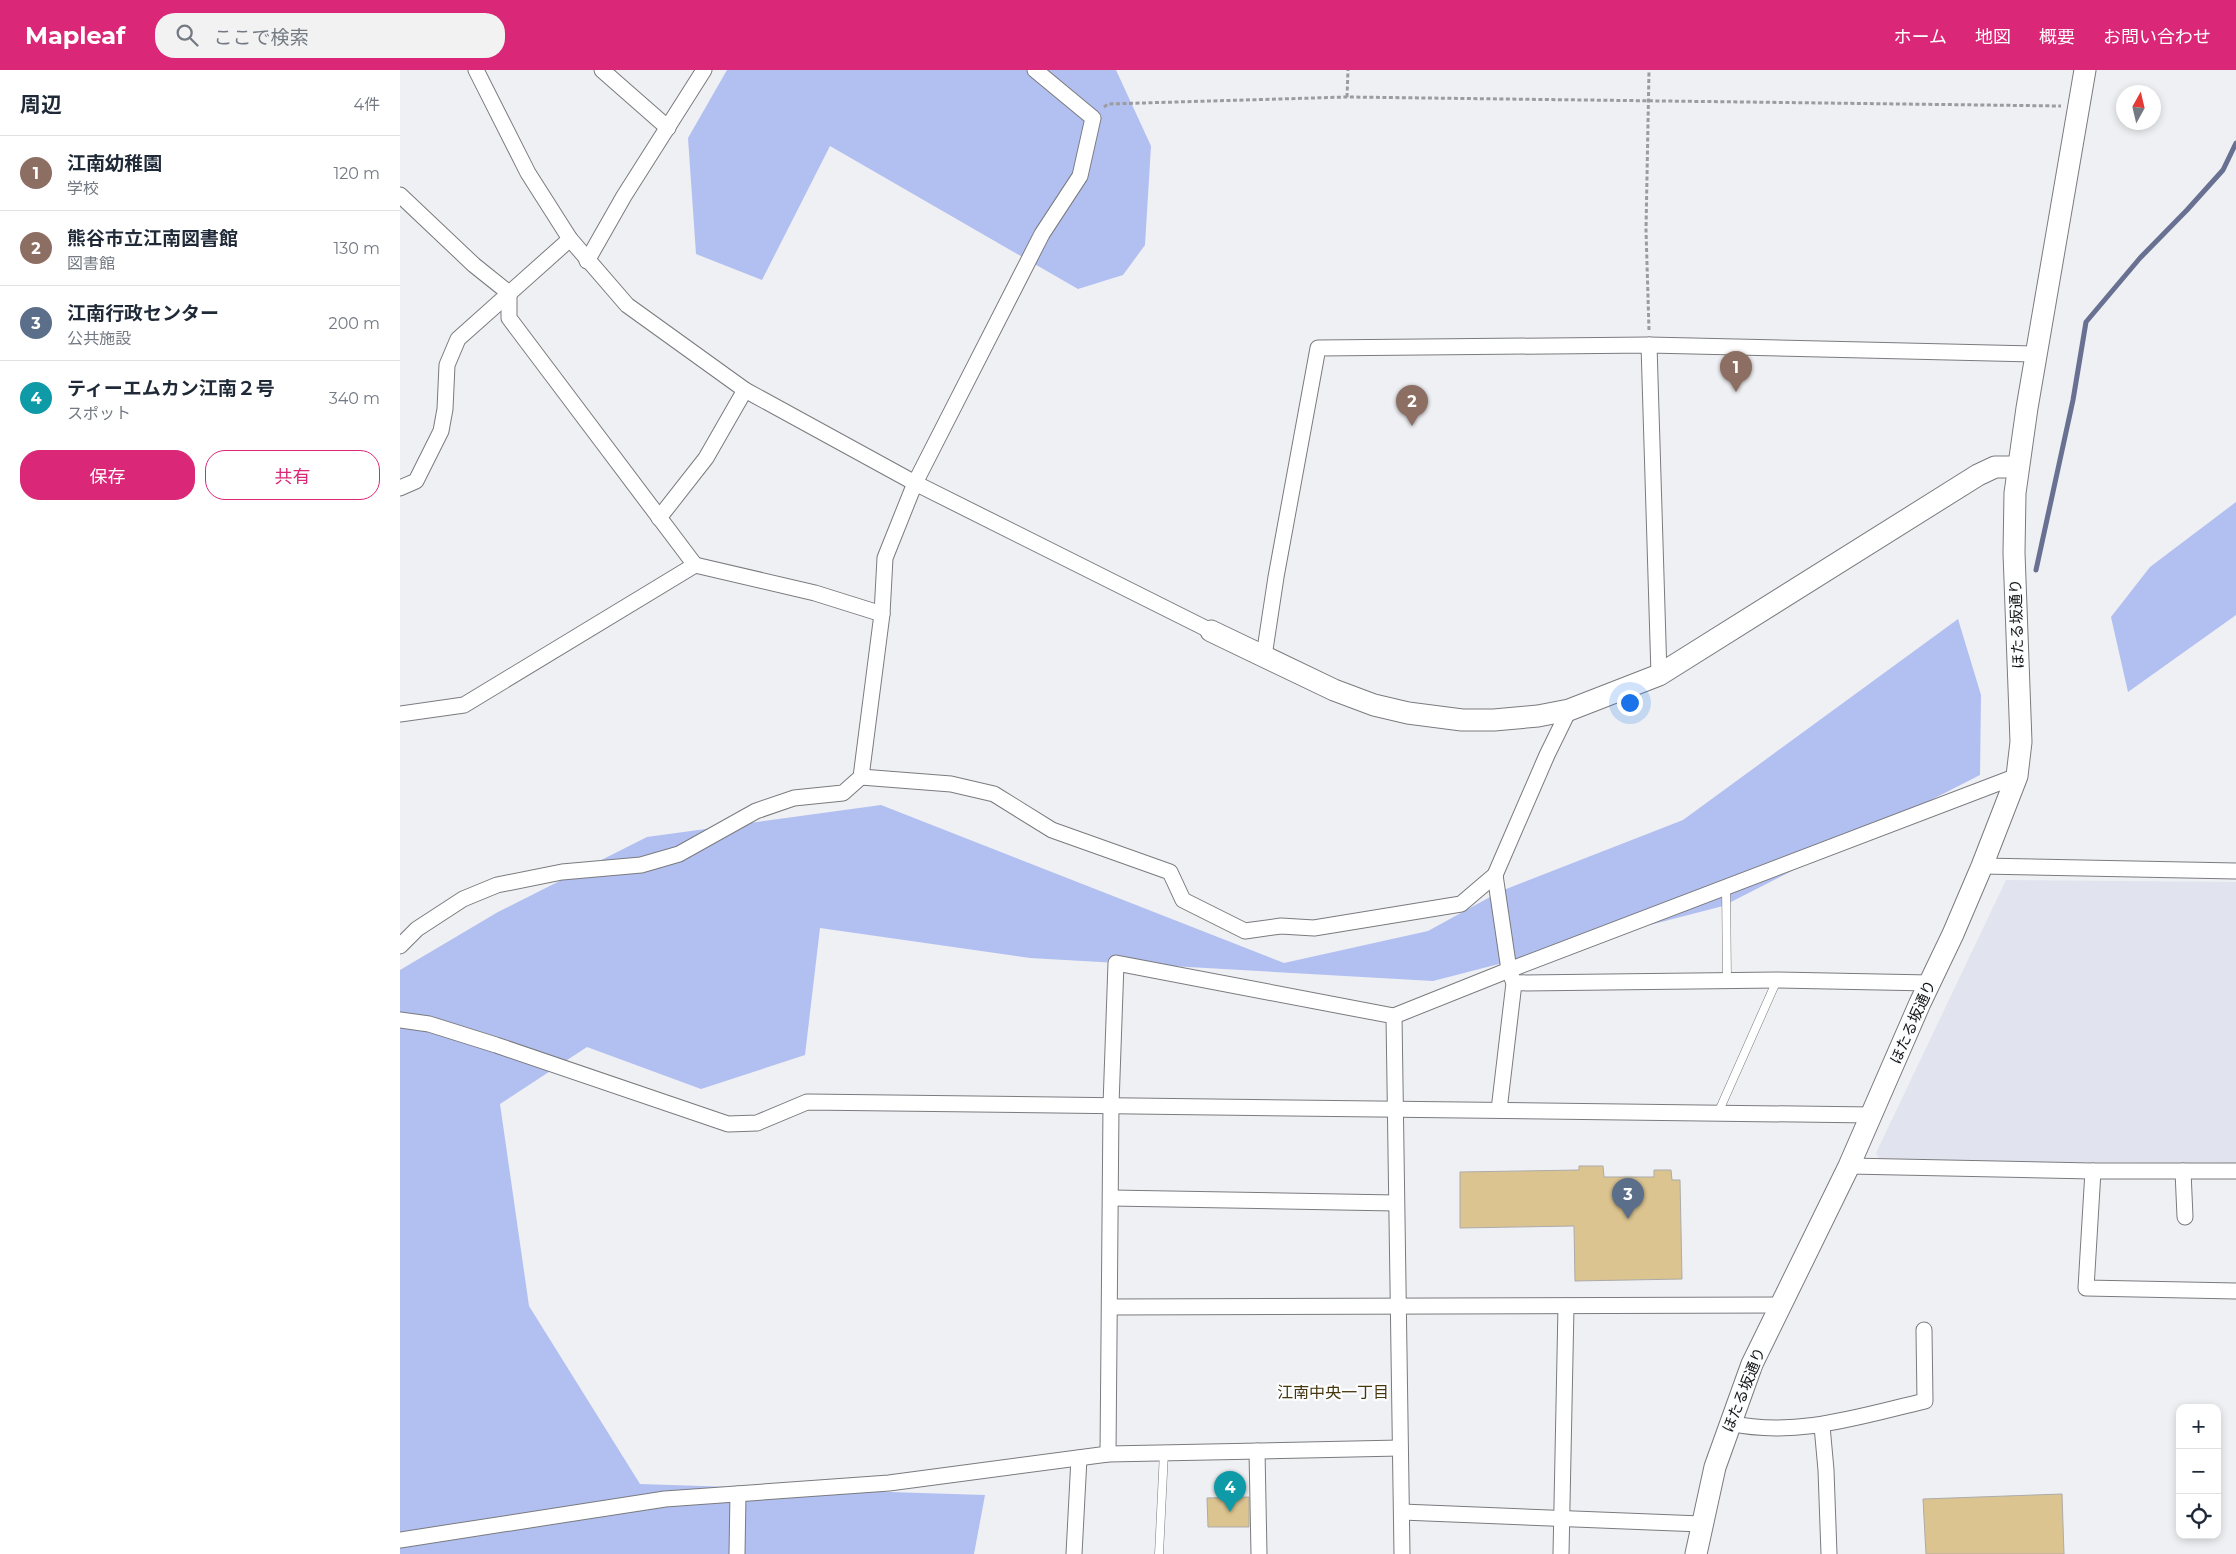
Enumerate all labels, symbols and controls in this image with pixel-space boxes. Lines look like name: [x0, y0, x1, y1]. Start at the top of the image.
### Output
search box: [155, 13, 505, 58]
text: Mapleaf: [25, 21, 125, 50]
icon: search: [173, 21, 201, 49]
text: ここで検索: [213, 26, 308, 49]
text: ホーム: [1894, 26, 1947, 48]
text: 地図: [1975, 26, 2011, 48]
text: 概要: [2039, 26, 2075, 48]
text: お問い合わせ: [2103, 26, 2211, 48]
north arrow: [2116, 85, 2161, 130]
text: 周辺: [20, 92, 62, 117]
text: 4件: [353, 95, 380, 114]
text: 江南幼稚園: [67, 152, 162, 175]
text: 1: [33, 164, 39, 183]
text: 120 m: [333, 164, 380, 183]
text: 学校: [67, 179, 99, 198]
text: 熊谷市立江南図書館: [67, 227, 238, 250]
text: 2: [31, 239, 41, 258]
text: 130 m: [333, 239, 380, 258]
text: 図書館: [67, 254, 115, 273]
text: 江南行政センター: [67, 302, 219, 325]
text: 3: [31, 314, 41, 333]
text: 200 m: [329, 314, 380, 333]
text: 公共施設: [67, 329, 131, 348]
pin: 1: [1720, 351, 1752, 392]
text: ティーエムカン江南２号: [67, 377, 275, 400]
pin: 2: [1396, 385, 1428, 426]
text: 4: [30, 389, 42, 408]
text: 340 m: [329, 389, 380, 408]
text: スポット: [67, 404, 131, 423]
button: 保存: [20, 450, 195, 500]
button: 共有: [205, 450, 380, 500]
street label: ほたる坂通り: [2005, 579, 2028, 669]
your location: [1617, 690, 1643, 716]
street label: ほたる坂通り: [1886, 977, 1940, 1067]
pin: 3: [1612, 1178, 1644, 1219]
street label: ほたる坂通り: [1718, 1345, 1769, 1435]
district label: 江南中央一丁目: [1277, 1383, 1389, 1402]
map controls: [2176, 1404, 2221, 1539]
button: +: [2176, 1404, 2221, 1449]
button: −: [2176, 1449, 2221, 1494]
pin: 4: [1214, 1471, 1246, 1512]
button: locate: [2176, 1494, 2221, 1539]

